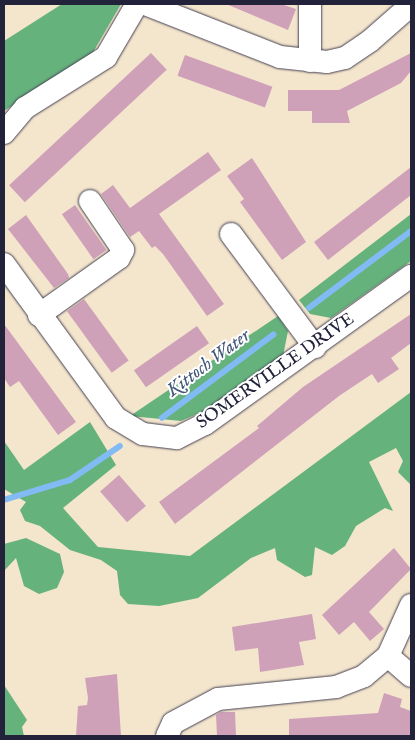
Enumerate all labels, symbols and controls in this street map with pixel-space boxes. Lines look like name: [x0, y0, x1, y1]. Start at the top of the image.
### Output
street label: SOMERVILLE DRIVE: [193, 309, 359, 435]
water label: Kittoch Water: [163, 325, 255, 403]

